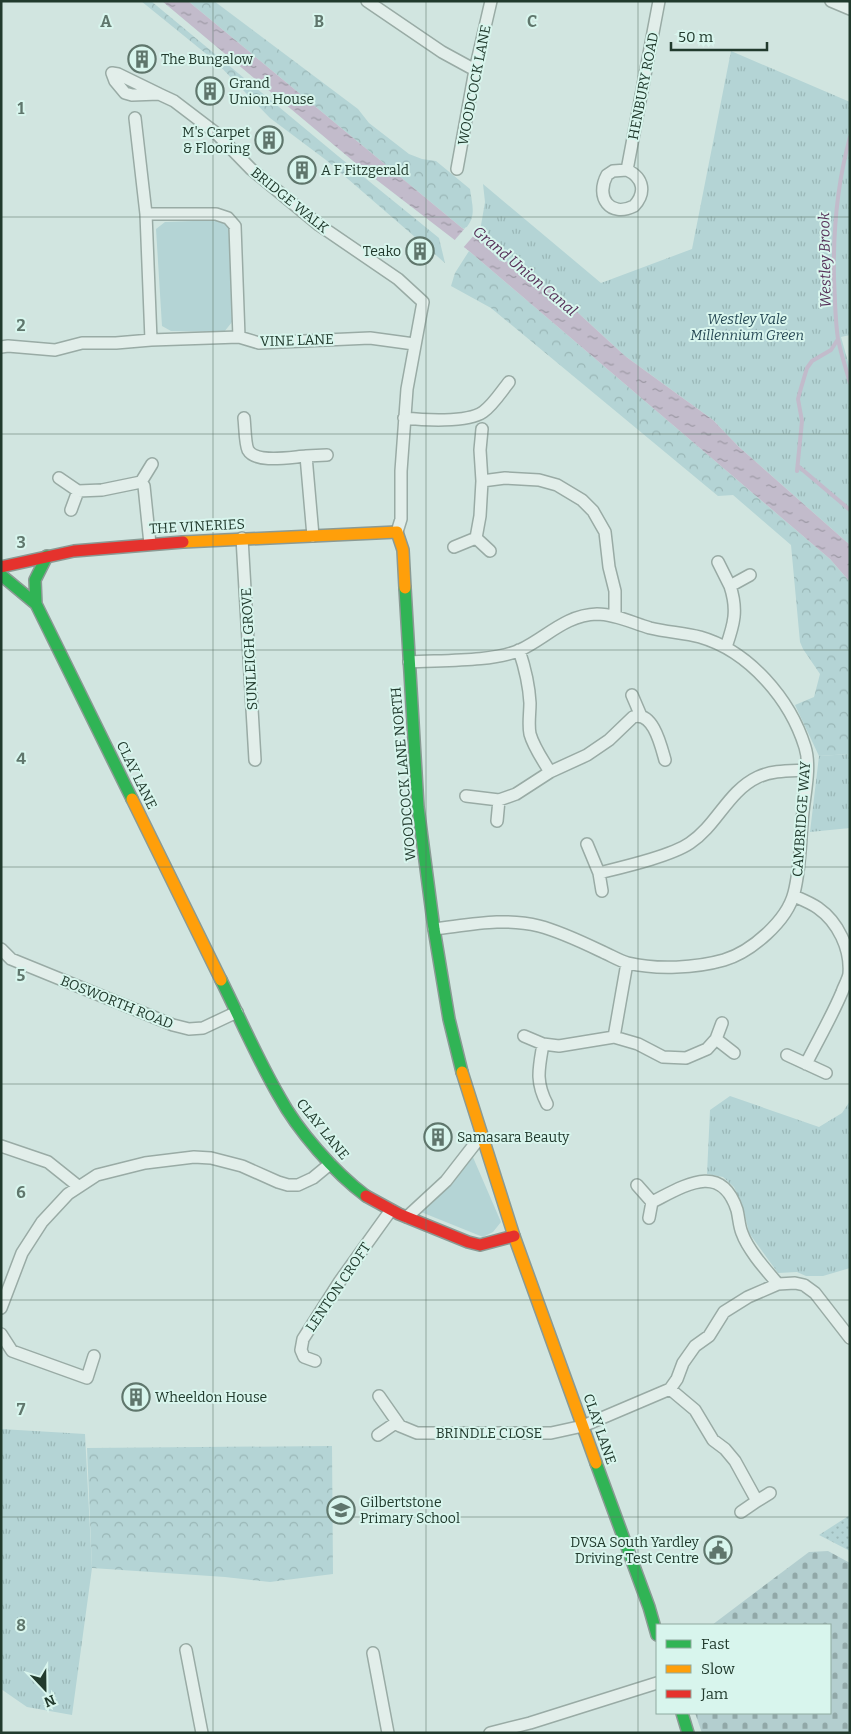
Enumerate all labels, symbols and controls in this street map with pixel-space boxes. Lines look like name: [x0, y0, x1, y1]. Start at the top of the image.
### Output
text: A: [100, 12, 112, 31]
text: B: [314, 12, 324, 31]
text: C: [527, 12, 537, 31]
scale bar: [671, 20, 767, 52]
street label: WOODCOCK LANE: [454, 23, 495, 147]
text: 50 m: [678, 28, 714, 46]
street label: HENBURY ROAD: [625, 31, 662, 141]
building icon: The Bungalow: [127, 44, 157, 74]
place label: The Bungalow: [161, 51, 254, 68]
place label: Grand Union House: [229, 75, 314, 108]
building icon: Grand Union House: [195, 76, 225, 106]
text: 1: [18, 99, 25, 118]
place label: M's Carpet & Flooring: [182, 124, 250, 157]
building icon: M's Carpet & Flooring: [254, 125, 284, 155]
building icon: A F Fitzgerald: [287, 155, 317, 185]
place label: A F Fitzgerald: [321, 162, 409, 179]
street label: BRIDGE WALK: [247, 164, 332, 237]
water label: Westley Brook: [815, 211, 835, 308]
water label: Grand Union Canal: [469, 222, 581, 320]
building icon: Teako: [405, 236, 435, 266]
place label: Teako: [363, 243, 401, 260]
park label: Westley Vale Millennium Green: [690, 311, 804, 344]
text: 2: [16, 316, 26, 335]
street label: VINE LANE: [260, 331, 334, 350]
street label: THE VINERIES: [149, 516, 245, 537]
text: 3: [16, 533, 26, 552]
street label: SUNLEIGH GROVE: [238, 587, 261, 711]
street label: WOODCOCK LANE NORTH: [387, 686, 420, 862]
street label: CLAY LANE: [113, 738, 160, 812]
text: 4: [16, 749, 26, 768]
street label: CAMBRIDGE WAY: [789, 761, 814, 877]
text: 5: [17, 966, 26, 985]
street label: BOSWORTH ROAD: [58, 972, 176, 1033]
street label: CLAY LANE: [293, 1095, 352, 1163]
building icon: Samasara Beauty: [423, 1122, 453, 1152]
place label: Samasara Beauty: [457, 1129, 570, 1146]
text: 6: [16, 1183, 26, 1202]
street label: LENTON CROFT: [302, 1239, 375, 1335]
building icon: Wheeldon House: [121, 1382, 151, 1412]
place label: Wheeldon House: [155, 1389, 267, 1406]
street label: CLAY LANE: [579, 1391, 620, 1467]
text: 7: [17, 1400, 26, 1419]
street label: BRINDLE CLOSE: [436, 1425, 542, 1442]
place label: Gilbertstone Primary School: [360, 1494, 460, 1527]
school or university icon: Gilbertstone Primary School: [326, 1495, 356, 1525]
place label: DVSA South Yardley Driving Test Centre: [570, 1534, 700, 1567]
public building icon: DVSA South Yardley Driving Test Centre: [703, 1535, 733, 1565]
text: 8: [16, 1616, 26, 1635]
legend: [656, 1624, 831, 1714]
text: Fast: [701, 1635, 730, 1653]
text: Slow: [701, 1660, 736, 1678]
north arrow: [20, 1664, 70, 1714]
text: Jam: [700, 1685, 729, 1703]
text: N: [41, 1691, 58, 1711]

